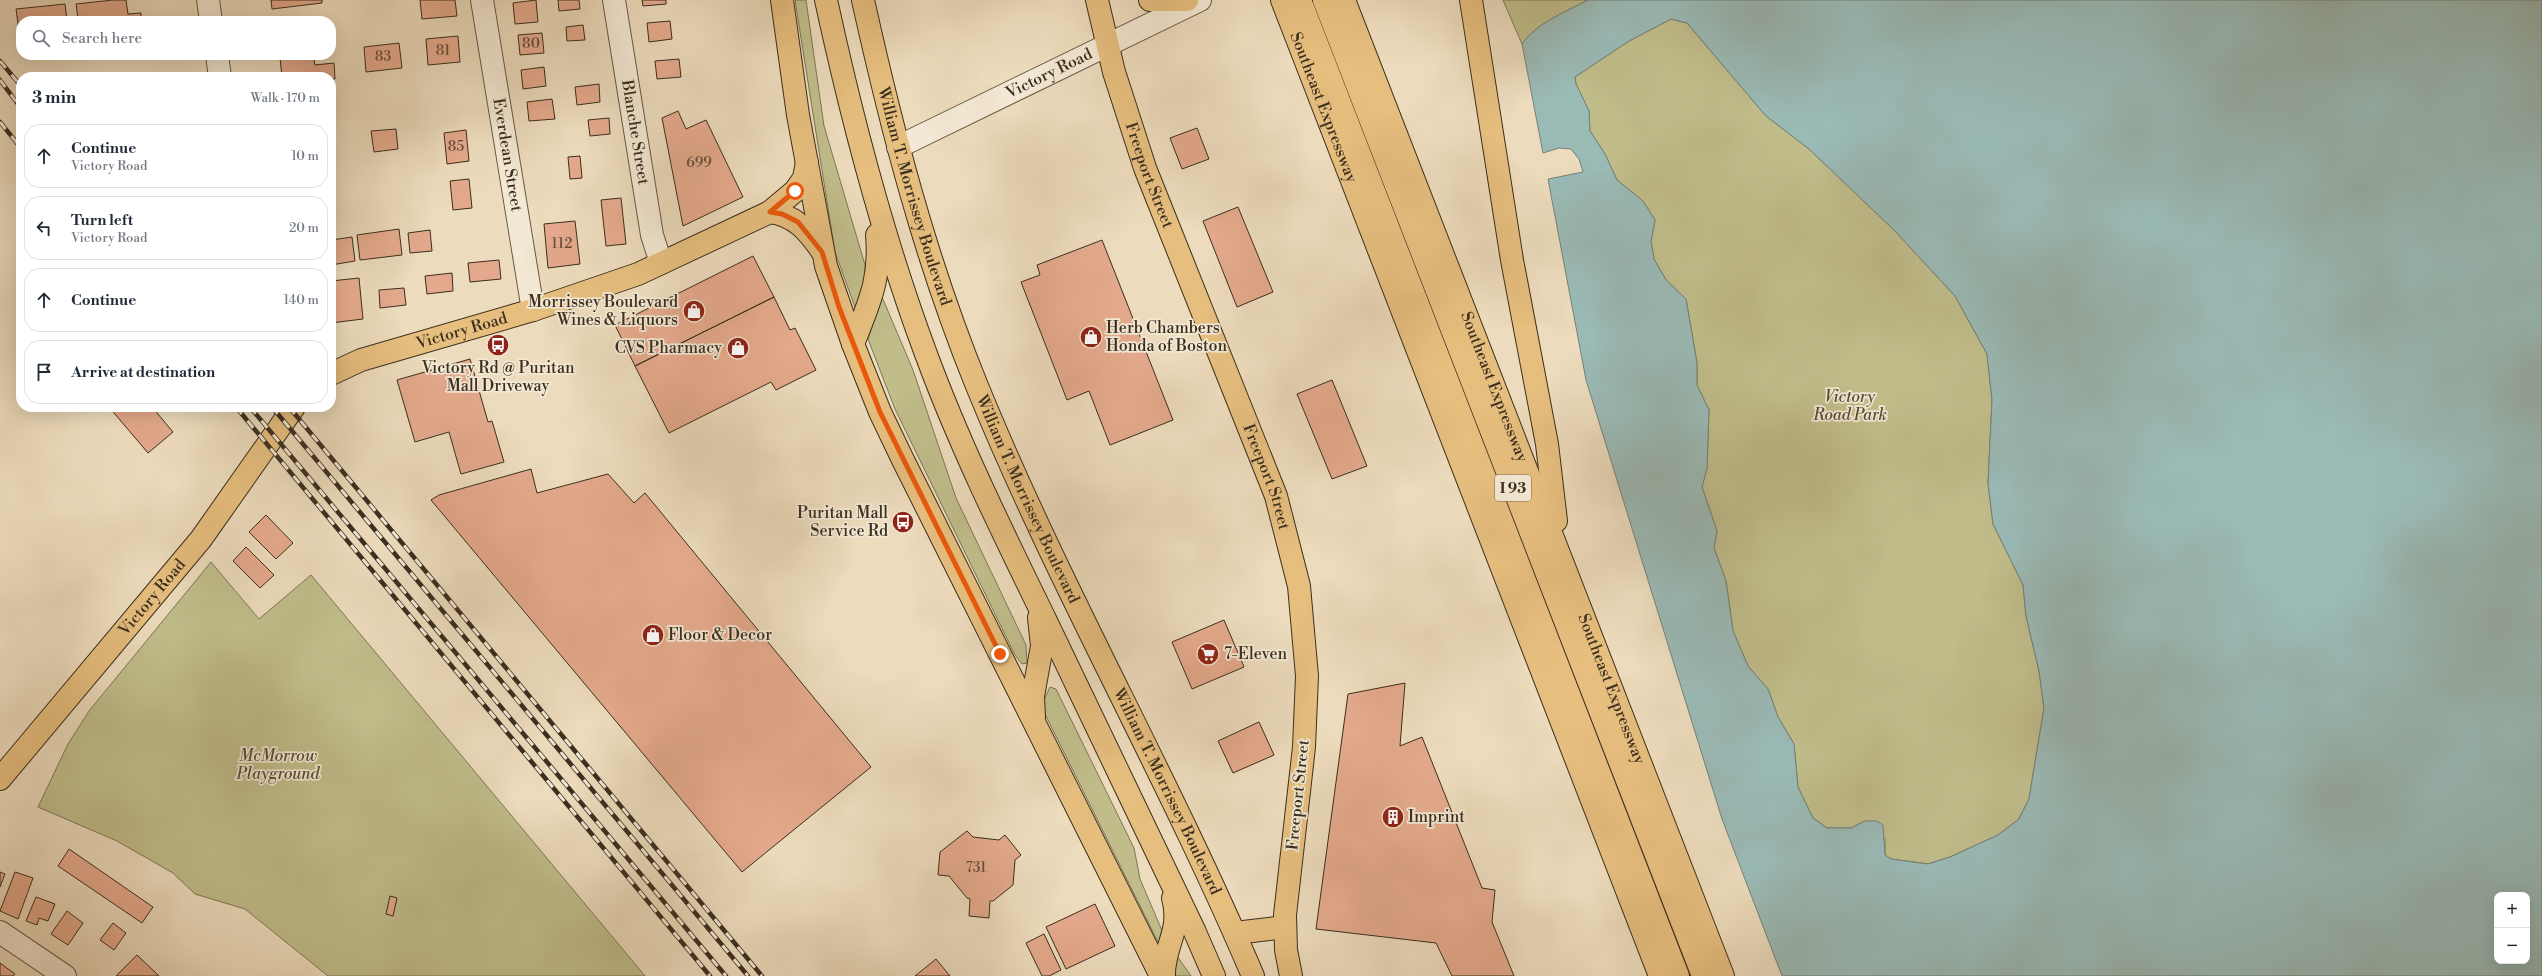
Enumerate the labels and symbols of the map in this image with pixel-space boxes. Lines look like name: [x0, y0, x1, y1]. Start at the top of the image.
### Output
street label: Southeast Expressway: [1285, 29, 1362, 185]
house number: 80: [522, 35, 540, 53]
house number: 81: [436, 42, 450, 60]
street label: Victory Road: [1001, 44, 1096, 103]
house number: 83: [375, 48, 391, 66]
street label: Blanche Street: [617, 77, 654, 187]
street label: William T. Morrissey Boulevard: [873, 84, 956, 308]
street label: Everdean Street: [488, 97, 527, 214]
street label: Freeport Street: [1121, 120, 1178, 231]
house number: 85: [448, 138, 464, 156]
house number: 699: [686, 154, 712, 172]
route start: [786, 182, 804, 200]
house number: 112: [552, 235, 572, 253]
place label: Morrissey Boulevard Wines & Liquors: [528, 292, 678, 330]
shop icon: Morrissey Boulevard Wines & Liquors: [681, 298, 707, 324]
street label: Victory Road: [413, 308, 510, 354]
street label: Southeast Expressway: [1456, 309, 1533, 465]
place label: Herb Chambers Honda of Boston: [1106, 318, 1227, 356]
shop icon: Herb Chambers Honda of Boston: [1078, 324, 1104, 350]
bus stop icon: Victory Rd @ Puritan Mall Driveway: [485, 332, 511, 358]
shop icon: CVS Pharmacy: [725, 335, 751, 361]
place label: CVS Pharmacy: [615, 338, 722, 358]
place label: Victory Rd @ Puritan Mall Driveway: [420, 358, 575, 396]
park label: Victory Road Park: [1812, 387, 1887, 425]
street label: William T. Morrissey Boulevard: [971, 391, 1084, 607]
street label: Freeport Street: [1238, 421, 1294, 532]
road number: I 93: [1495, 475, 1531, 501]
place label: Puritan Mall Service Rd: [797, 503, 888, 541]
bus stop icon: Puritan Mall Service Rd: [890, 509, 916, 535]
street label: Victory Road: [114, 555, 190, 641]
street label: Southeast Expressway: [1573, 611, 1650, 767]
shop icon: Floor & Decor: [640, 622, 666, 648]
place label: Floor & Decor: [668, 625, 772, 645]
supermarket icon: 7-Eleven: [1195, 641, 1221, 667]
place label: 7-Eleven: [1224, 644, 1287, 664]
route end: [991, 645, 1009, 663]
street label: William T. Morrissey Boulevard: [1108, 684, 1226, 898]
street label: Freeport Street: [1282, 738, 1314, 851]
park label: McMorrow Playground: [236, 746, 320, 784]
building icon: Imprint: [1380, 804, 1406, 830]
place label: Imprint: [1408, 807, 1465, 827]
house number: 731: [966, 859, 986, 877]

